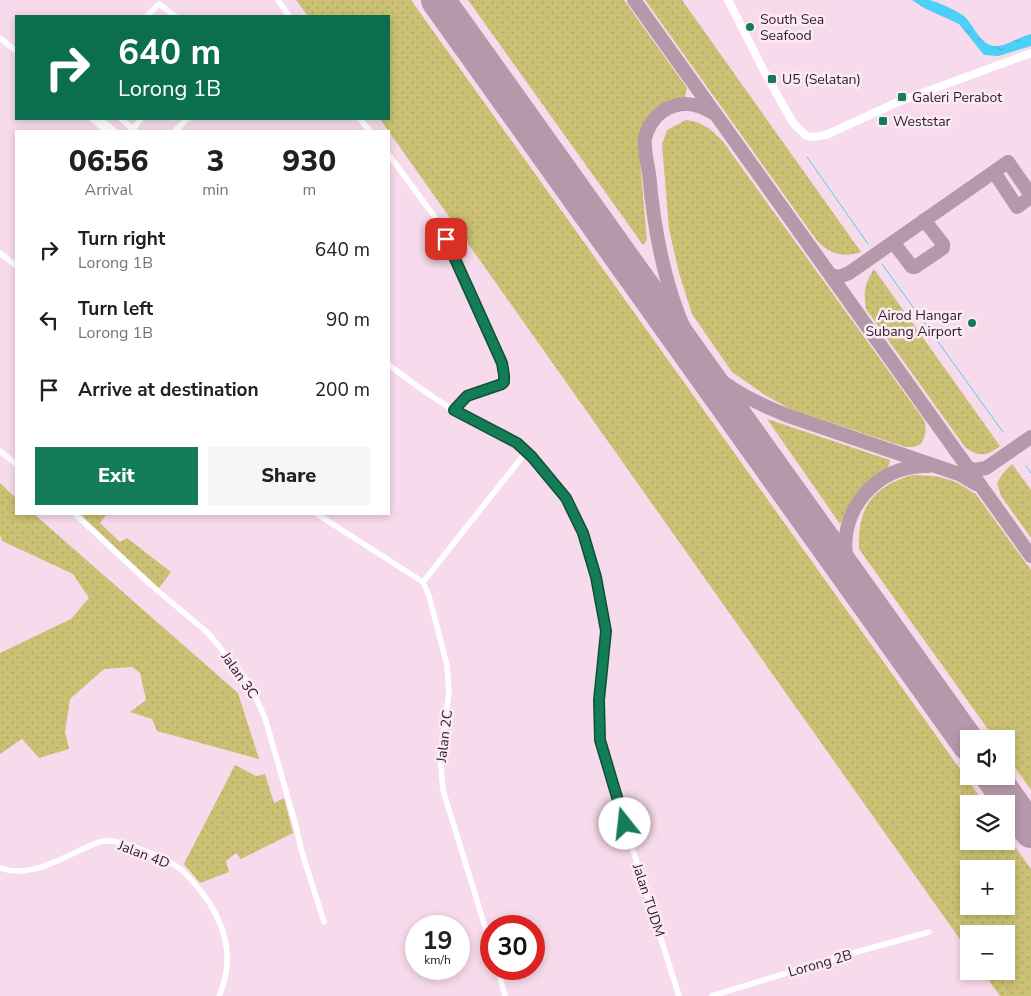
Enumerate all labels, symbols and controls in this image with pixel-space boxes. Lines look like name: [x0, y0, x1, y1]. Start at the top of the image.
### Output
place label: South Sea Seafood: [760, 10, 824, 45]
marker: South Sea Seafood: [744, 21, 756, 33]
text: 640 m: [118, 29, 221, 76]
icon: right: [35, 35, 100, 100]
place label: U5 (Selatan): [782, 70, 861, 89]
marker: U5 (Selatan): [766, 73, 778, 85]
text: Lorong 1B: [118, 74, 221, 104]
place label: Galeri Perabot: [912, 88, 1002, 107]
marker: Galeri Perabot: [896, 91, 908, 103]
place label: Weststar: [893, 112, 951, 131]
marker: Weststar: [877, 115, 889, 127]
text: 06:56: [69, 141, 148, 182]
text: 3: [206, 141, 224, 182]
text: 930: [282, 141, 336, 182]
text: Arrival: [85, 179, 133, 201]
text: min: [202, 179, 229, 201]
text: m: [302, 179, 316, 201]
pin: [425, 218, 467, 260]
icon: arrive: [432, 225, 460, 253]
text: Turn right: [78, 226, 165, 252]
icon: right: [35, 236, 63, 264]
text: 640 m: [315, 237, 370, 263]
text: Lorong 1B: [78, 252, 153, 274]
text: Turn left: [78, 296, 153, 322]
icon: left: [35, 306, 63, 334]
place label: Airod Hangar Subang Airport: [866, 306, 962, 341]
text: 90 m: [326, 307, 370, 333]
marker: Airod Hangar Subang Airport: [966, 317, 978, 329]
text: Lorong 1B: [78, 322, 153, 344]
icon: arrive: [35, 376, 63, 404]
text: Arrive at destination: [78, 377, 259, 403]
text: 200 m: [315, 377, 370, 403]
button: Exit: [35, 447, 198, 505]
button: Share: [208, 447, 370, 505]
street label: Jalan 3C: [216, 647, 263, 702]
street label: Jalan 2C: [432, 709, 457, 764]
map controls: [960, 730, 1015, 980]
button: sound: [960, 730, 1015, 785]
button: layers: [960, 795, 1015, 850]
position arrow: [598, 797, 650, 849]
street label: Jalan 4D: [114, 836, 172, 873]
street label: Jalan TUDM: [627, 860, 669, 939]
button: +: [960, 860, 1015, 915]
speed limit sign: 30: [480, 915, 545, 980]
text: 19: [422, 924, 453, 958]
button: −: [960, 925, 1015, 980]
street label: Lorong 2B: [786, 945, 854, 982]
text: km/h: [424, 952, 451, 968]

